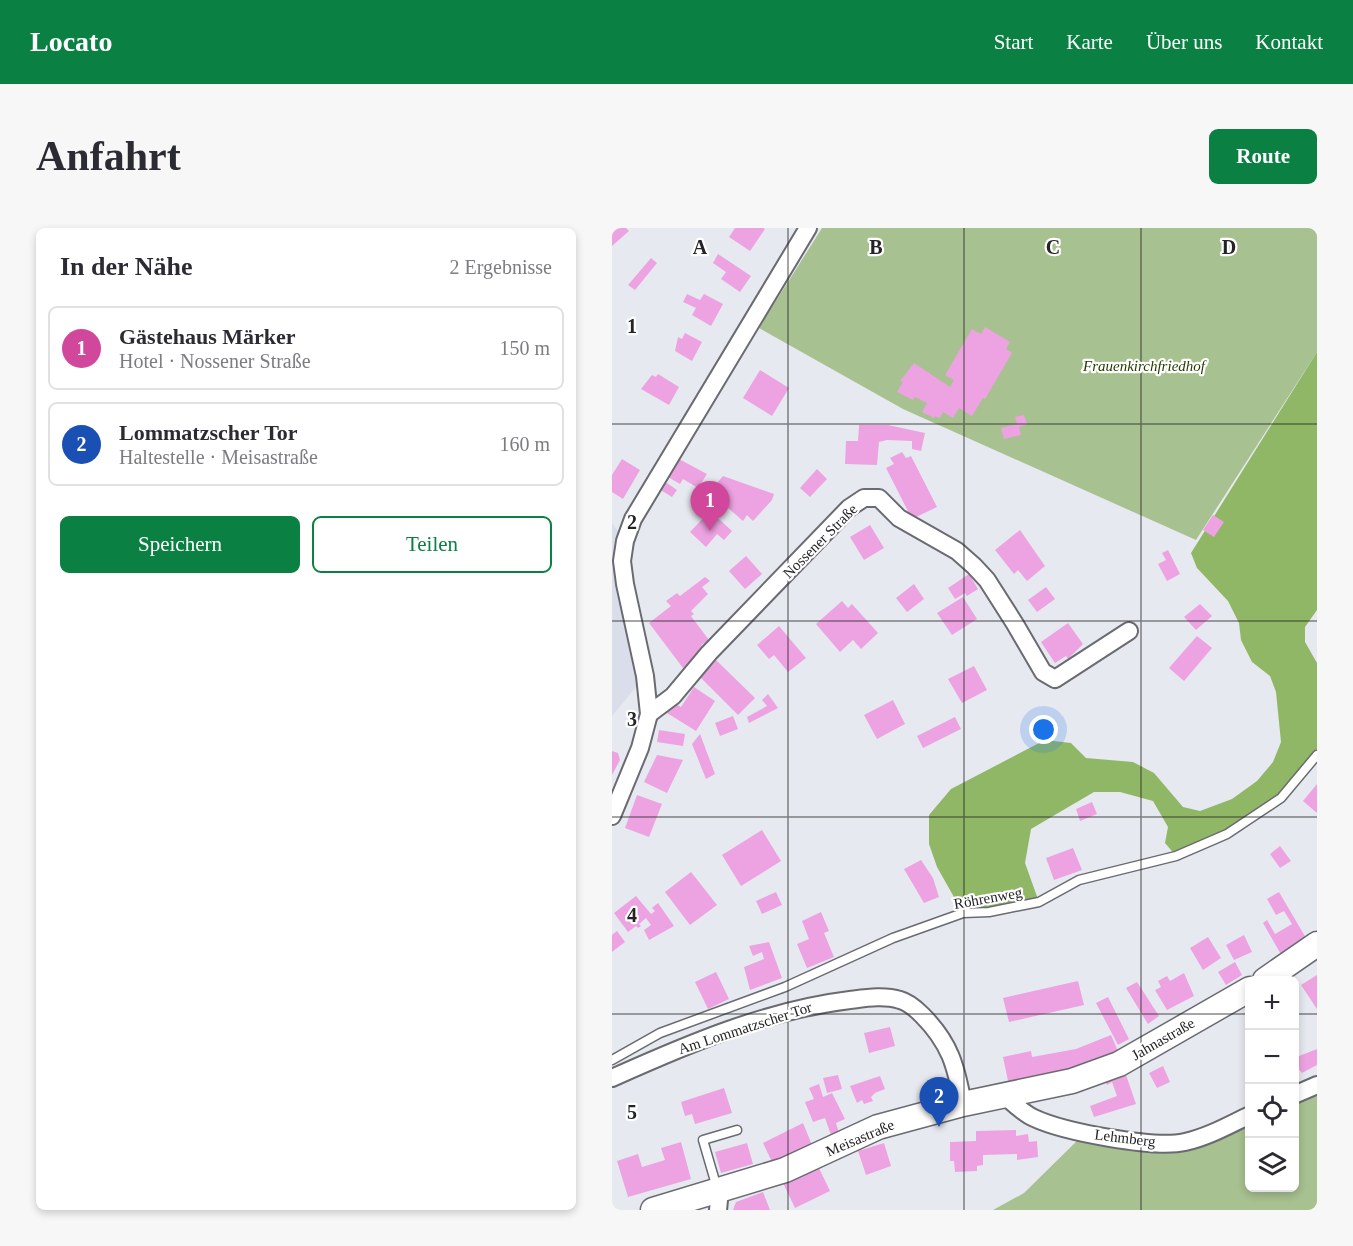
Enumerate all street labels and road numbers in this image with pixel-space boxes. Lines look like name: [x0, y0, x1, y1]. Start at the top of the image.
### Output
street label: Nossener Straße: [780, 500, 861, 581]
street label: Röhrenweg: [953, 884, 1024, 912]
street label: Am Lommatzscher Tor: [676, 999, 814, 1057]
street label: Jahnastraße: [1129, 1014, 1198, 1063]
street label: Meisastraße: [824, 1116, 897, 1160]
street label: Lehmberg: [1094, 1126, 1157, 1150]

